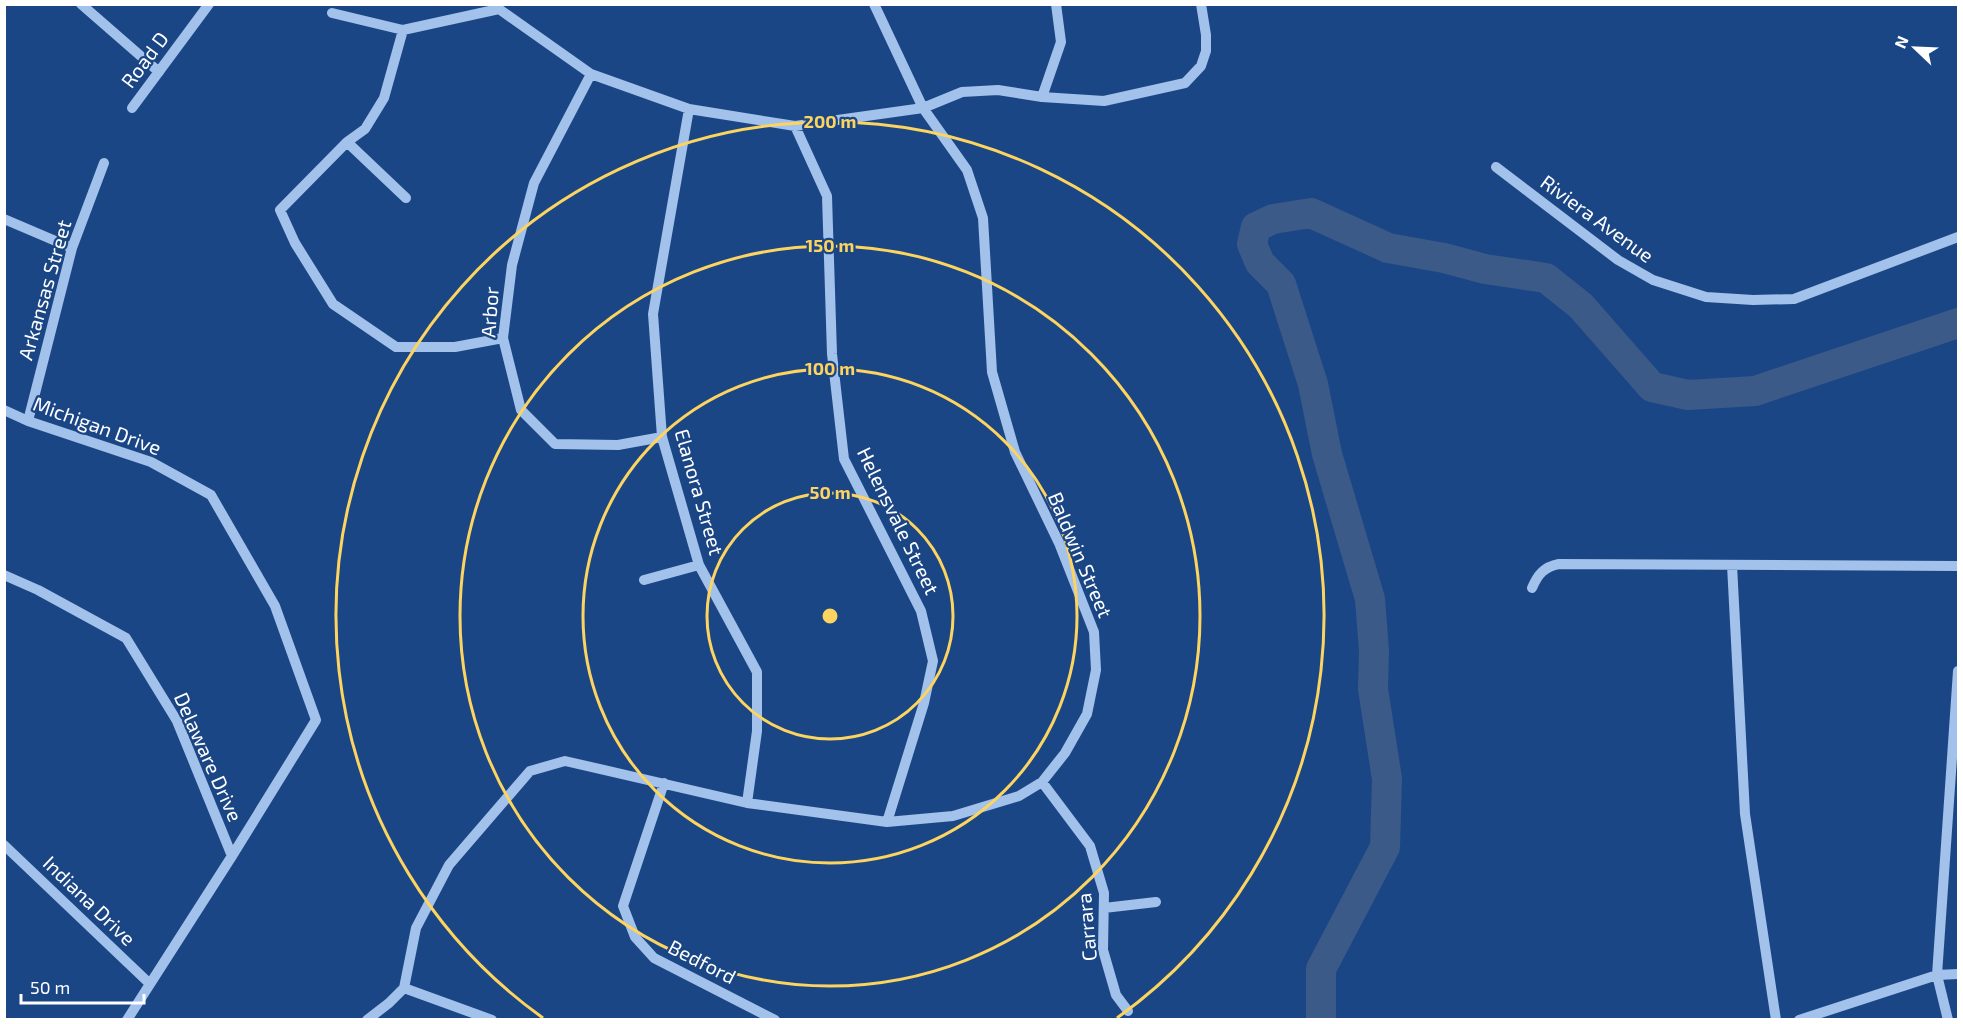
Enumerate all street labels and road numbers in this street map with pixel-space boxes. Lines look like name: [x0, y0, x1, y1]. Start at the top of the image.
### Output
street label: Road D: [115, 27, 173, 92]
street label: Riviera Avenue: [1536, 169, 1659, 267]
street label: Arkansas Street: [13, 217, 76, 363]
street label: Arbor: [475, 286, 503, 338]
street label: Michigan Drive: [30, 391, 165, 459]
street label: Elanora Street: [670, 426, 730, 558]
street label: Helensvale Street: [853, 443, 945, 598]
street label: Baldwin Street: [1044, 488, 1118, 621]
street label: Delaware Drive: [170, 688, 248, 825]
street label: Indiana Drive: [39, 850, 141, 950]
street label: Carrara: [1071, 892, 1101, 962]
street label: Bedford: [665, 934, 740, 988]

